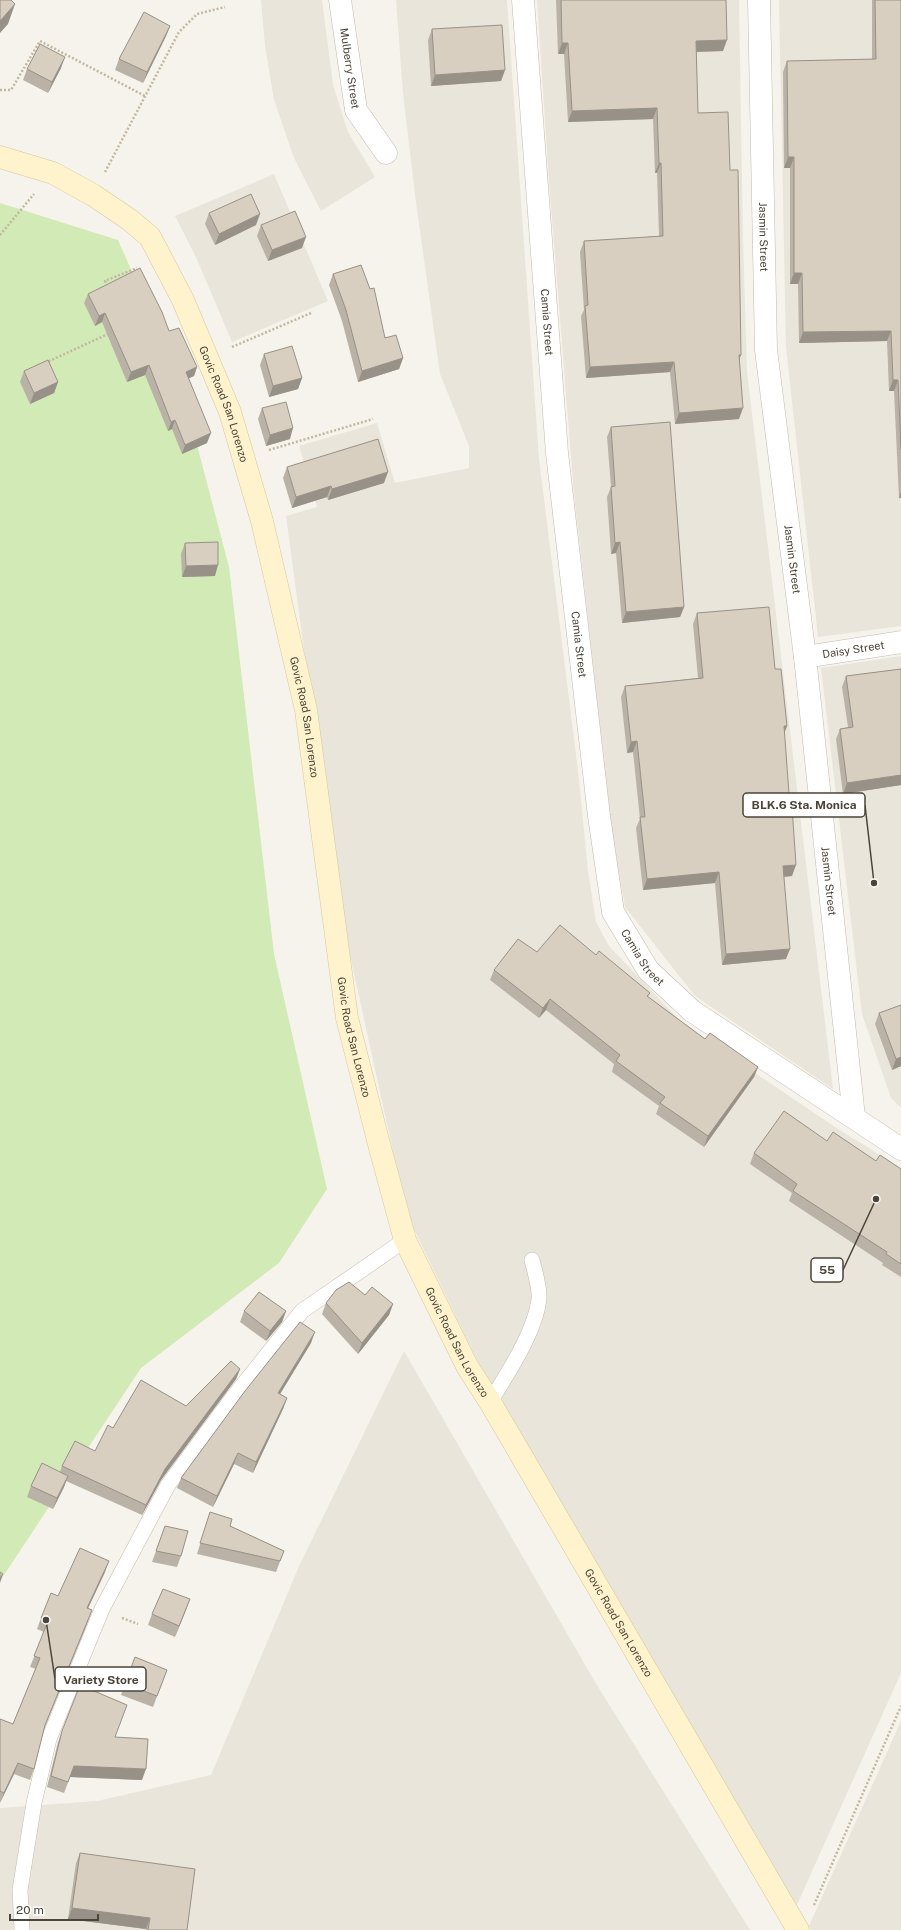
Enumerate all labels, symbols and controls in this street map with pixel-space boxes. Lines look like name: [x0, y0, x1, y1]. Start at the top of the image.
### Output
street label: Mulberry Street: [338, 27, 362, 110]
street label: Jasmin Street: [757, 202, 770, 272]
street label: Camia Street: [539, 288, 556, 356]
street label: Govic Road San Lorenzo: [197, 344, 250, 464]
street label: Jasmin Street: [782, 524, 803, 594]
street label: Camia Street: [569, 611, 589, 678]
street label: Daisy Street: [821, 639, 885, 660]
street label: Govic Road San Lorenzo: [288, 655, 321, 779]
callout: BLK.6 Sta. Monica: [743, 793, 865, 817]
text: BLK.6 Sta. Monica: [752, 798, 857, 812]
street label: Jasmin Street: [819, 846, 839, 916]
street label: Camia Street: [619, 927, 667, 988]
street label: Govic Road San Lorenzo: [336, 976, 373, 1099]
callout: 55: [811, 1258, 843, 1282]
text: 55: [819, 1263, 835, 1277]
street label: Govic Road San Lorenzo: [423, 1285, 491, 1399]
street label: Govic Road San Lorenzo: [583, 1567, 655, 1679]
callout: Variety Store: [55, 1667, 146, 1691]
text: Variety Store: [63, 1673, 139, 1687]
scale bar: [10, 1896, 98, 1922]
text: 20 m: [16, 1903, 44, 1917]

